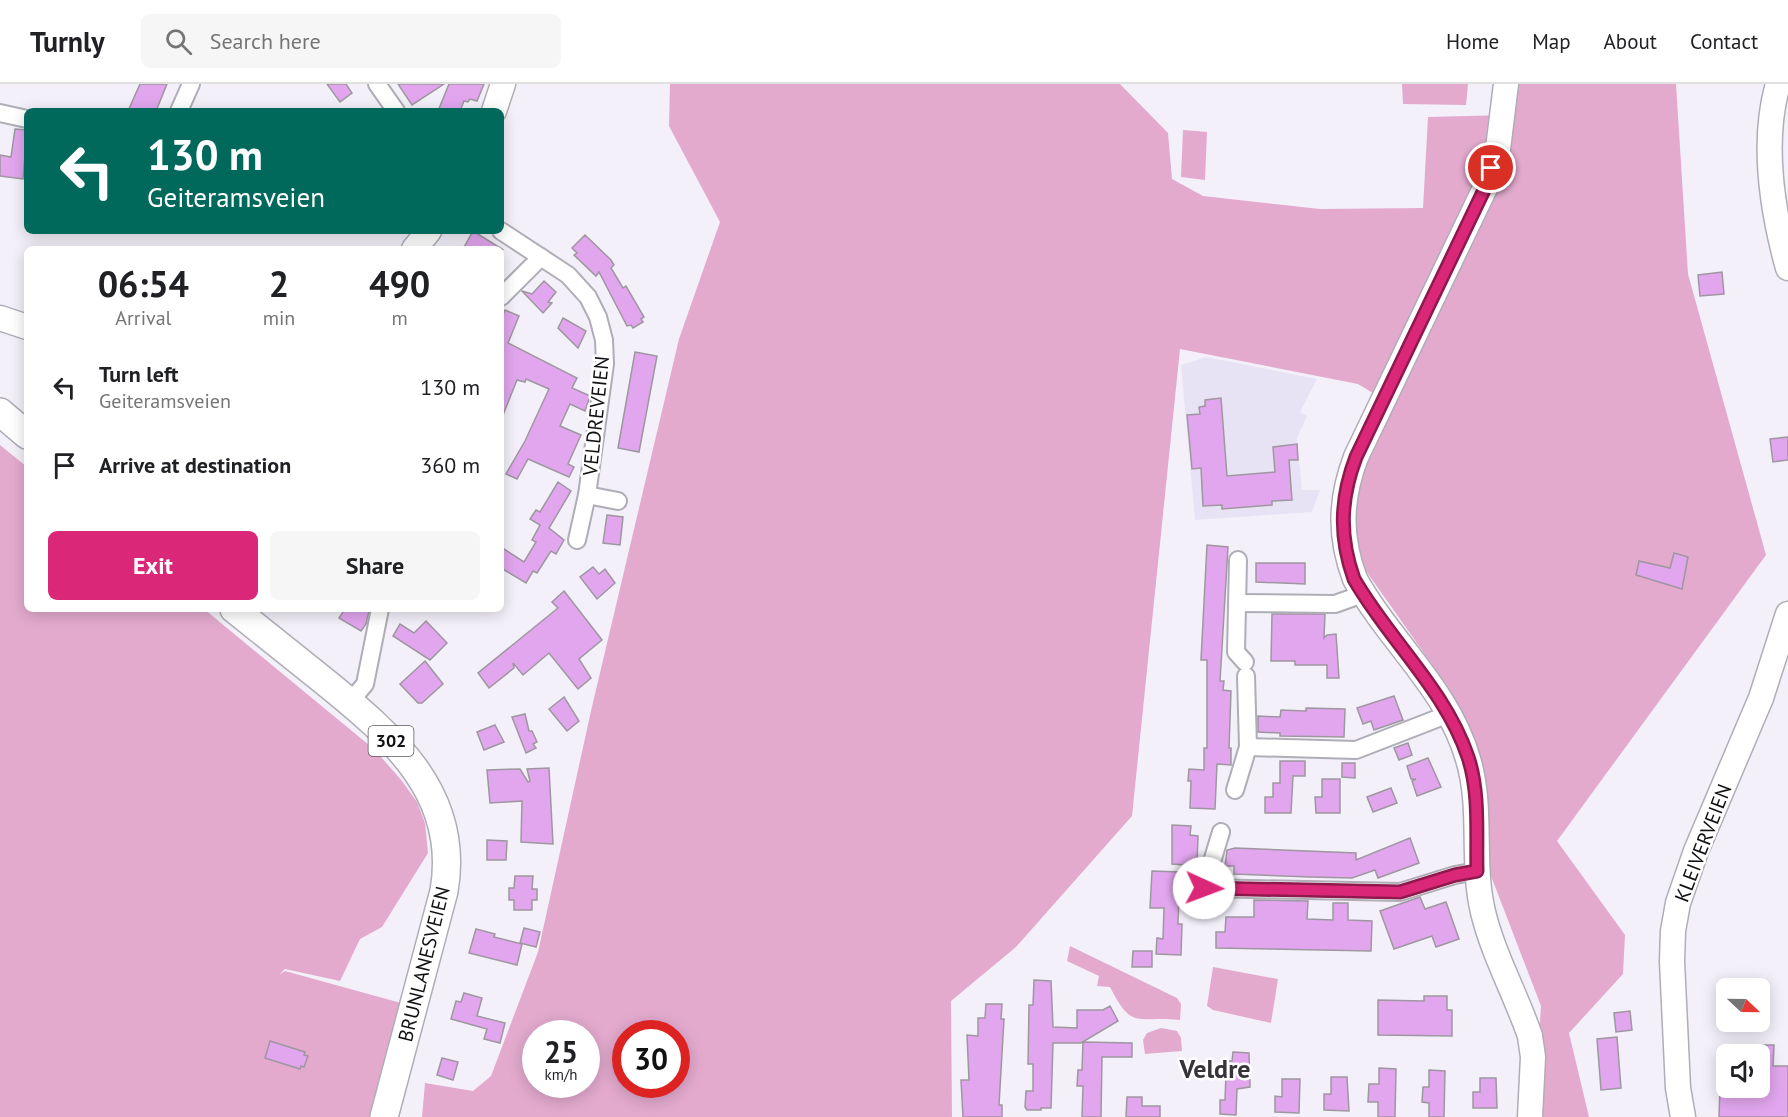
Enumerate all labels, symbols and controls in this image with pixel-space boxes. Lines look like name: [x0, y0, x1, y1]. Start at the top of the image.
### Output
search box: [141, 14, 561, 68]
text: Turnly: [30, 23, 105, 60]
icon: search: [162, 25, 195, 58]
text: Search here: [210, 27, 321, 55]
text: Home: [1446, 28, 1499, 55]
text: Map: [1532, 28, 1571, 55]
text: About: [1604, 28, 1657, 55]
text: Contact: [1690, 28, 1758, 55]
text: 130 m: [147, 127, 263, 182]
icon: left: [48, 132, 126, 210]
pin: [1465, 142, 1516, 193]
icon: arrive: [1474, 151, 1507, 184]
text: Geiteramsveien: [147, 180, 325, 214]
text: 06:54: [98, 260, 189, 307]
text: 2: [269, 260, 289, 307]
text: 490: [369, 260, 430, 307]
text: Arrival: [115, 305, 171, 331]
text: min: [263, 305, 295, 331]
text: m: [392, 305, 408, 331]
street label: VELDREVEIEN: [577, 355, 615, 478]
text: Turn left: [99, 360, 179, 388]
icon: left: [48, 371, 81, 404]
text: 130 m: [420, 373, 480, 401]
text: Geiteramsveien: [99, 388, 231, 414]
icon: arrive: [48, 449, 81, 482]
text: Arrive at destination: [99, 451, 291, 479]
text: 360 m: [420, 451, 480, 479]
button: Exit: [48, 531, 258, 600]
button: Share: [270, 531, 480, 600]
road number: 302: [368, 726, 414, 756]
street label: KLEIVERVEIEN: [1669, 780, 1737, 906]
position arrow: [1172, 856, 1236, 920]
street label: BRUNLANESVEIEN: [392, 884, 456, 1044]
north arrow: [1716, 978, 1770, 1032]
map controls: [1716, 978, 1770, 1098]
speed limit sign: 30: [612, 1020, 690, 1098]
text: 25: [544, 1032, 578, 1071]
button: sound: [1716, 1044, 1770, 1098]
district label: Veldre: [1179, 1052, 1250, 1085]
text: km/h: [545, 1065, 577, 1084]

